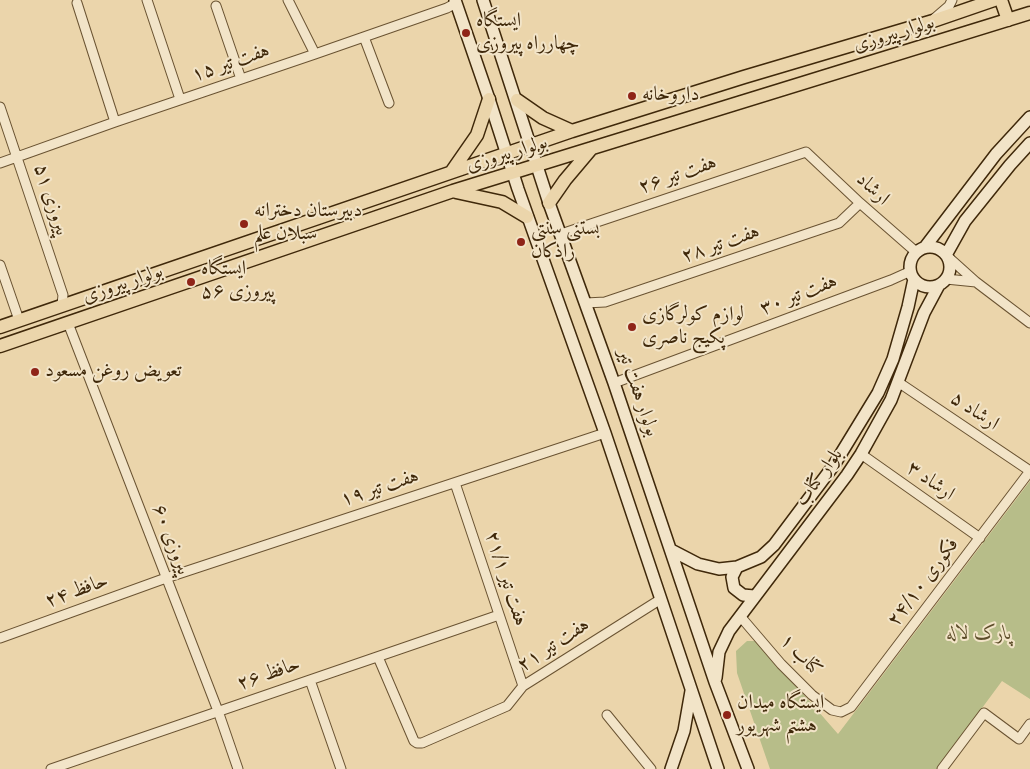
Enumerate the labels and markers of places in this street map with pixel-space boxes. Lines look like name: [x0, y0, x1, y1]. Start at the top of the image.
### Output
place label: ایستگاه چهارراه پیروزی: [476, 10, 579, 57]
marker: ایستگاه چهارراه پیروزی: [460, 27, 472, 39]
place label: داروخانه: [642, 84, 699, 108]
marker: داروخانه: [626, 90, 638, 102]
place label: دبیرستان دخترانه سبلان علم: [254, 200, 362, 247]
marker: دبیرستان دخترانه سبلان علم: [238, 218, 250, 230]
place label: بستنی سنتی رادکان: [531, 218, 600, 265]
marker: بستنی سنتی رادکان: [515, 236, 527, 248]
place label: ایستگاه پیروزی ۵۶: [201, 258, 275, 305]
marker: ایستگاه پیروزی ۵۶: [185, 276, 197, 288]
place label: لوازم کولرگازی پکیج ناصری: [642, 304, 744, 351]
marker: لوازم کولرگازی پکیج ناصری: [626, 321, 638, 333]
place label: تعویض روغن مسعود: [45, 360, 182, 384]
marker: تعویض روغن مسعود: [29, 366, 41, 378]
place label: ایستگاه میدان هشتم شهریور: [737, 692, 824, 739]
marker: ایستگاه میدان هشتم شهریور: [721, 709, 733, 721]

